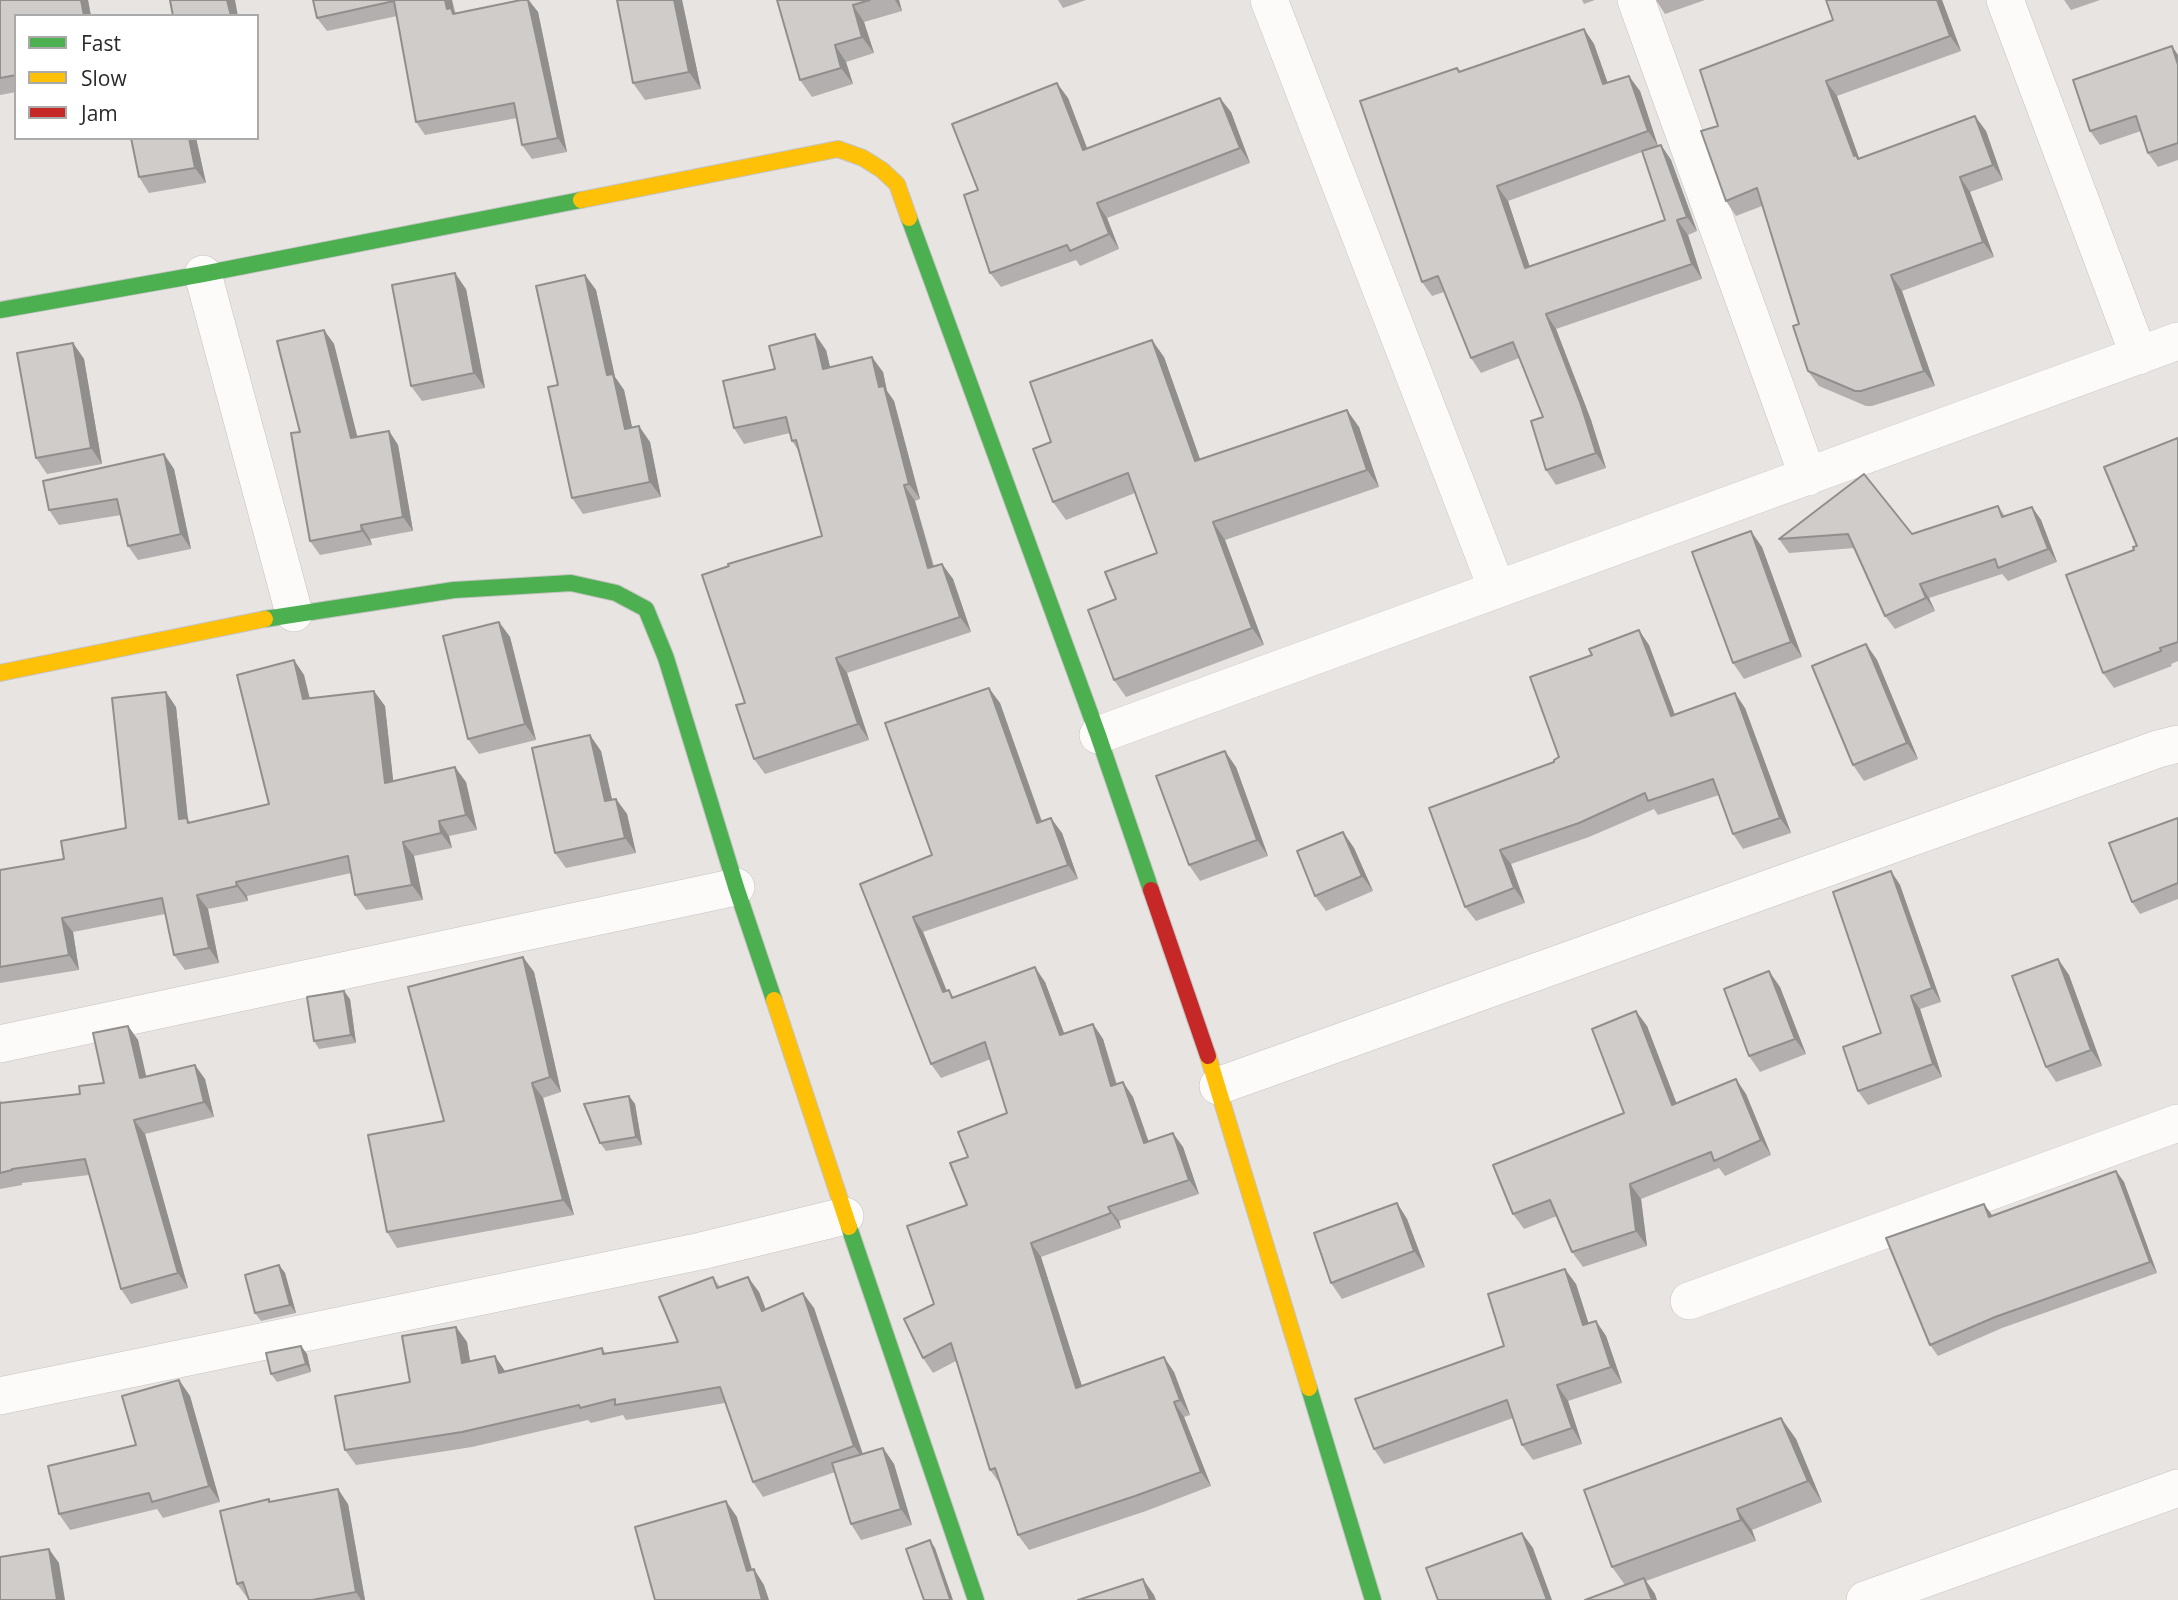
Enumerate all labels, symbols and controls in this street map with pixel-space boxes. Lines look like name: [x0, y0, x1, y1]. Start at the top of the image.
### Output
legend: [14, 14, 259, 140]
text: Fast: [81, 29, 121, 57]
text: Slow: [81, 64, 127, 92]
text: Jam: [81, 99, 118, 127]

